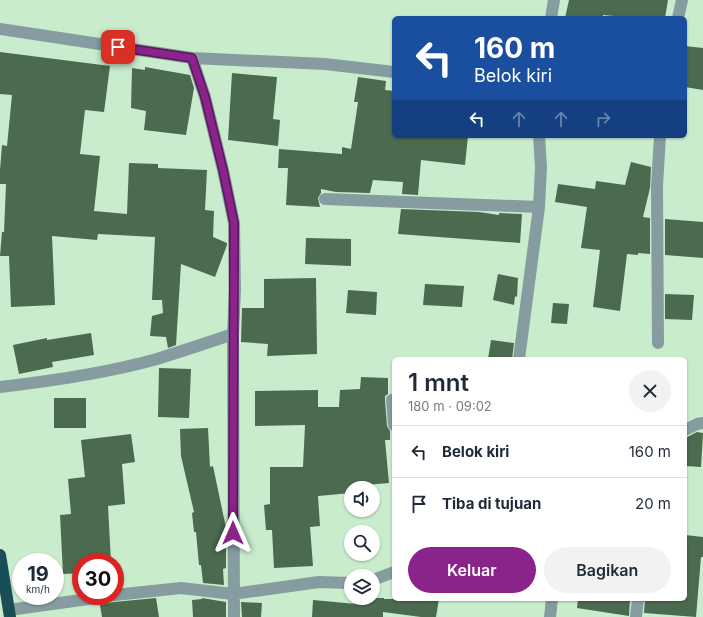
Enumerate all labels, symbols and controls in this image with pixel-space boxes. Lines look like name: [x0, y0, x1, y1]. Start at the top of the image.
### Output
pin: [101, 30, 135, 64]
text: 160 m: [474, 31, 555, 65]
icon: left: [408, 32, 460, 84]
icon: arrive: [107, 36, 129, 58]
text: Belok kiri: [474, 65, 552, 86]
icon: left: [466, 108, 488, 130]
icon: ahead: [508, 108, 530, 130]
icon: ahead: [550, 108, 572, 130]
icon: right: [592, 108, 614, 130]
text: 1 mnt: [408, 368, 469, 397]
button: close: [629, 370, 671, 412]
text: 180 m · 09:02: [408, 398, 492, 414]
icon: left: [408, 441, 430, 463]
text: Belok kiri: [442, 442, 509, 461]
text: 160 m: [629, 442, 671, 461]
map controls: [344, 481, 380, 605]
button: sound: [344, 481, 380, 517]
icon: arrive: [408, 493, 430, 515]
text: Tiba di tujuan: [442, 494, 541, 513]
text: 20 m: [635, 494, 671, 513]
position arrow: [212, 512, 254, 554]
button: search: [344, 525, 380, 561]
button: Keluar: [408, 547, 536, 593]
button: Bagikan: [544, 547, 671, 593]
speed limit sign: 30: [72, 553, 124, 605]
text: 19: [27, 562, 49, 586]
button: layers: [344, 569, 380, 605]
text: km/h: [26, 583, 50, 595]

